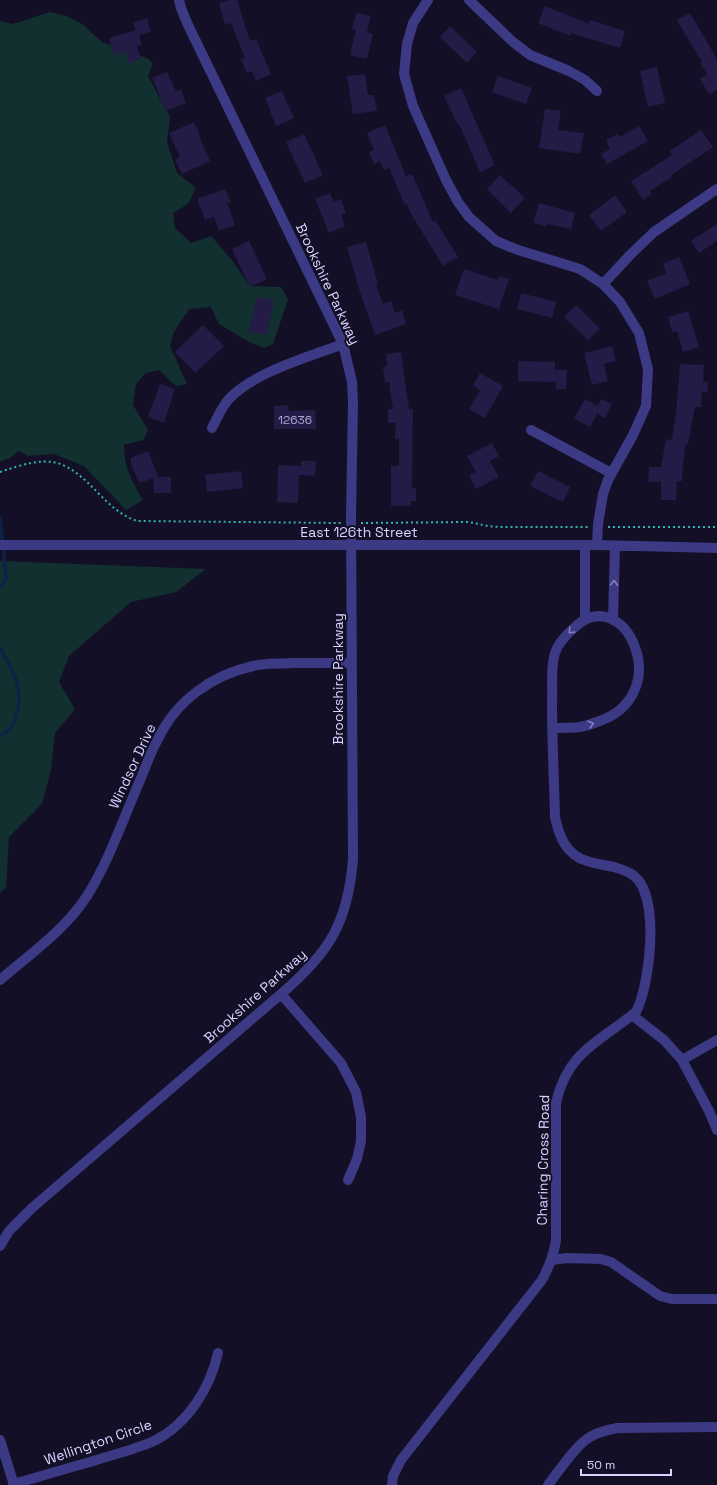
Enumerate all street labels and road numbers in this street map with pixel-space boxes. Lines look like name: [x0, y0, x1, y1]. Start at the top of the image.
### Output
street label: Brookshire Parkway: [292, 220, 364, 348]
street label: East 126th Street: [300, 523, 418, 541]
street label: Brookshire Parkway: [329, 613, 347, 745]
street label: Windsor Drive: [104, 721, 160, 811]
street label: Brookshire Parkway: [200, 945, 310, 1047]
street label: Charing Cross Road: [533, 1094, 553, 1226]
street label: Wellington Circle: [42, 1415, 154, 1469]

